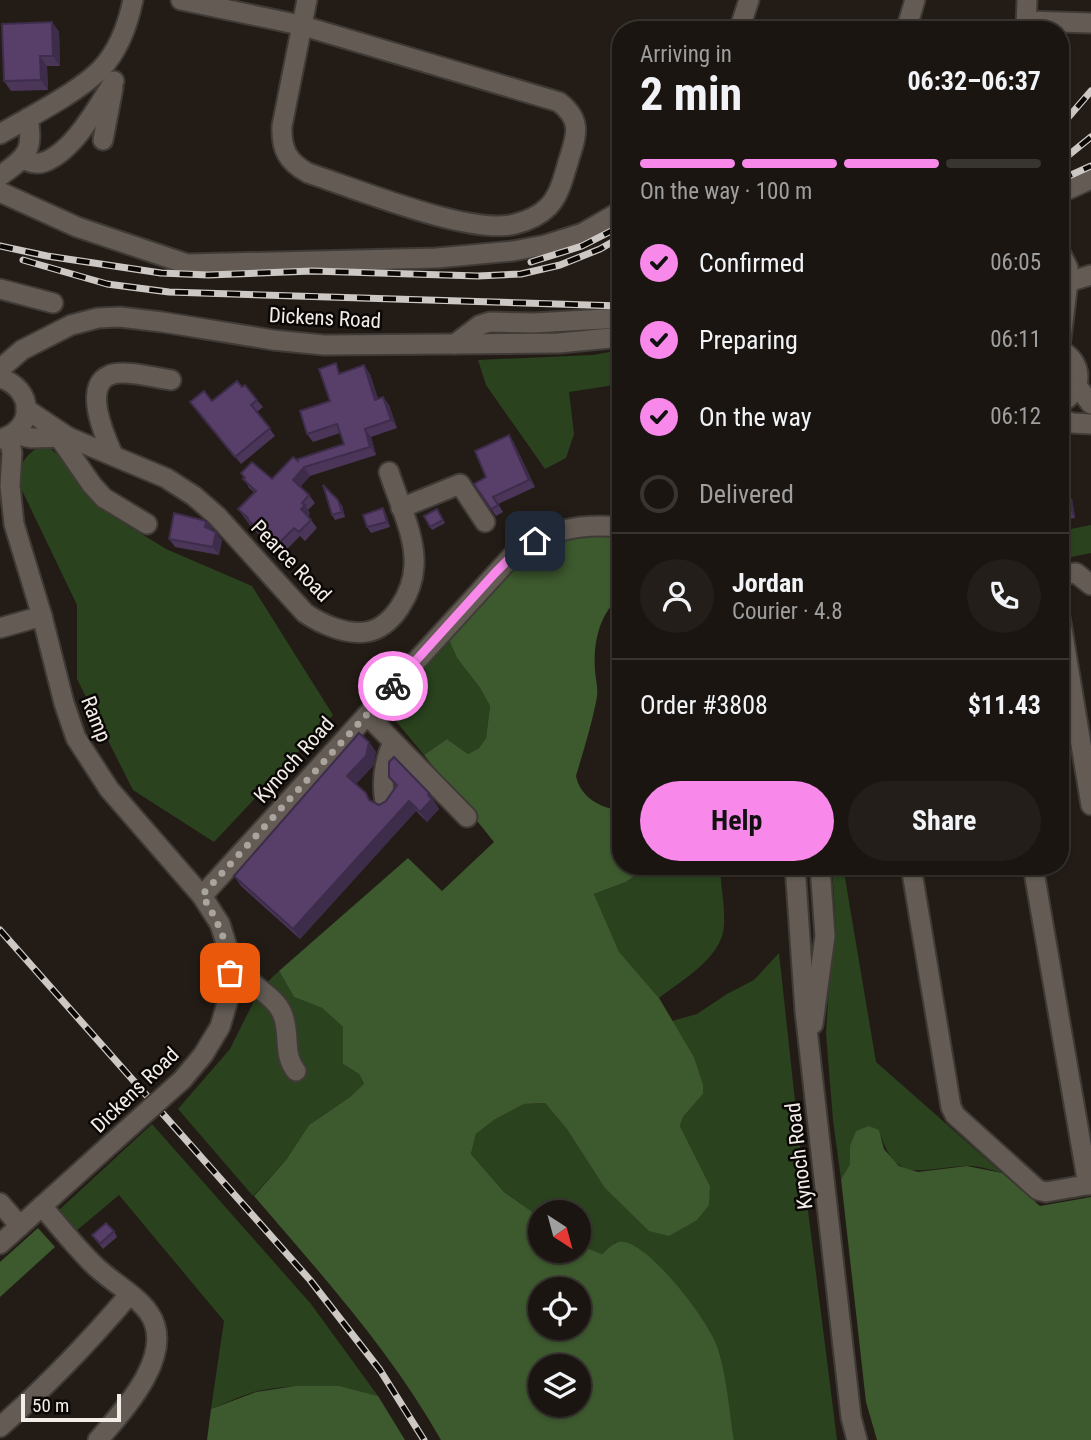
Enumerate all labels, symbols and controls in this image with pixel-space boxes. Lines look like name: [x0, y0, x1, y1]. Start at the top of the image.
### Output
text: Arriving in: [640, 41, 732, 68]
text: 06:32–06:37: [907, 66, 1041, 96]
text: 2 min: [640, 67, 742, 121]
text: On the way · 100 m: [640, 178, 812, 205]
icon: check: [640, 244, 678, 282]
text: Confirmed: [699, 248, 805, 278]
text: 06:05: [990, 249, 1041, 276]
street label: Dickens Road: [268, 303, 382, 333]
icon: check: [640, 321, 678, 359]
text: Preparing: [699, 325, 798, 355]
text: 06:11: [990, 326, 1041, 353]
icon: check: [640, 398, 678, 436]
text: On the way: [699, 402, 812, 432]
text: 06:12: [990, 403, 1041, 430]
text: Delivered: [699, 479, 794, 509]
pin: [505, 511, 565, 571]
street label: Pearce Road: [246, 515, 336, 607]
icon: home: [516, 522, 554, 560]
button: person: [640, 559, 714, 633]
button: phone: [967, 559, 1041, 633]
text: Jordan: [732, 568, 804, 598]
text: Courier · 4.8: [732, 598, 843, 625]
courier: [358, 651, 428, 721]
icon: bike: [374, 667, 412, 705]
text: Order #3808: [640, 690, 768, 720]
text: $11.43: [968, 690, 1041, 720]
street label: Ramp: [76, 693, 116, 745]
street label: Kynoch Road: [249, 712, 339, 808]
button: Help: [640, 781, 834, 861]
button: Share: [848, 781, 1041, 861]
pin: [200, 943, 260, 1003]
icon: bag: [211, 954, 249, 992]
street label: Dickens Road: [86, 1042, 184, 1138]
street label: Kynoch Road: [781, 1101, 817, 1211]
north arrow: [528, 1200, 592, 1264]
map controls: [528, 1200, 591, 1417]
button: locate: [528, 1277, 591, 1340]
button: layers: [528, 1354, 591, 1417]
scale bar: [21, 1391, 121, 1423]
text: 50 m: [32, 1394, 69, 1417]

